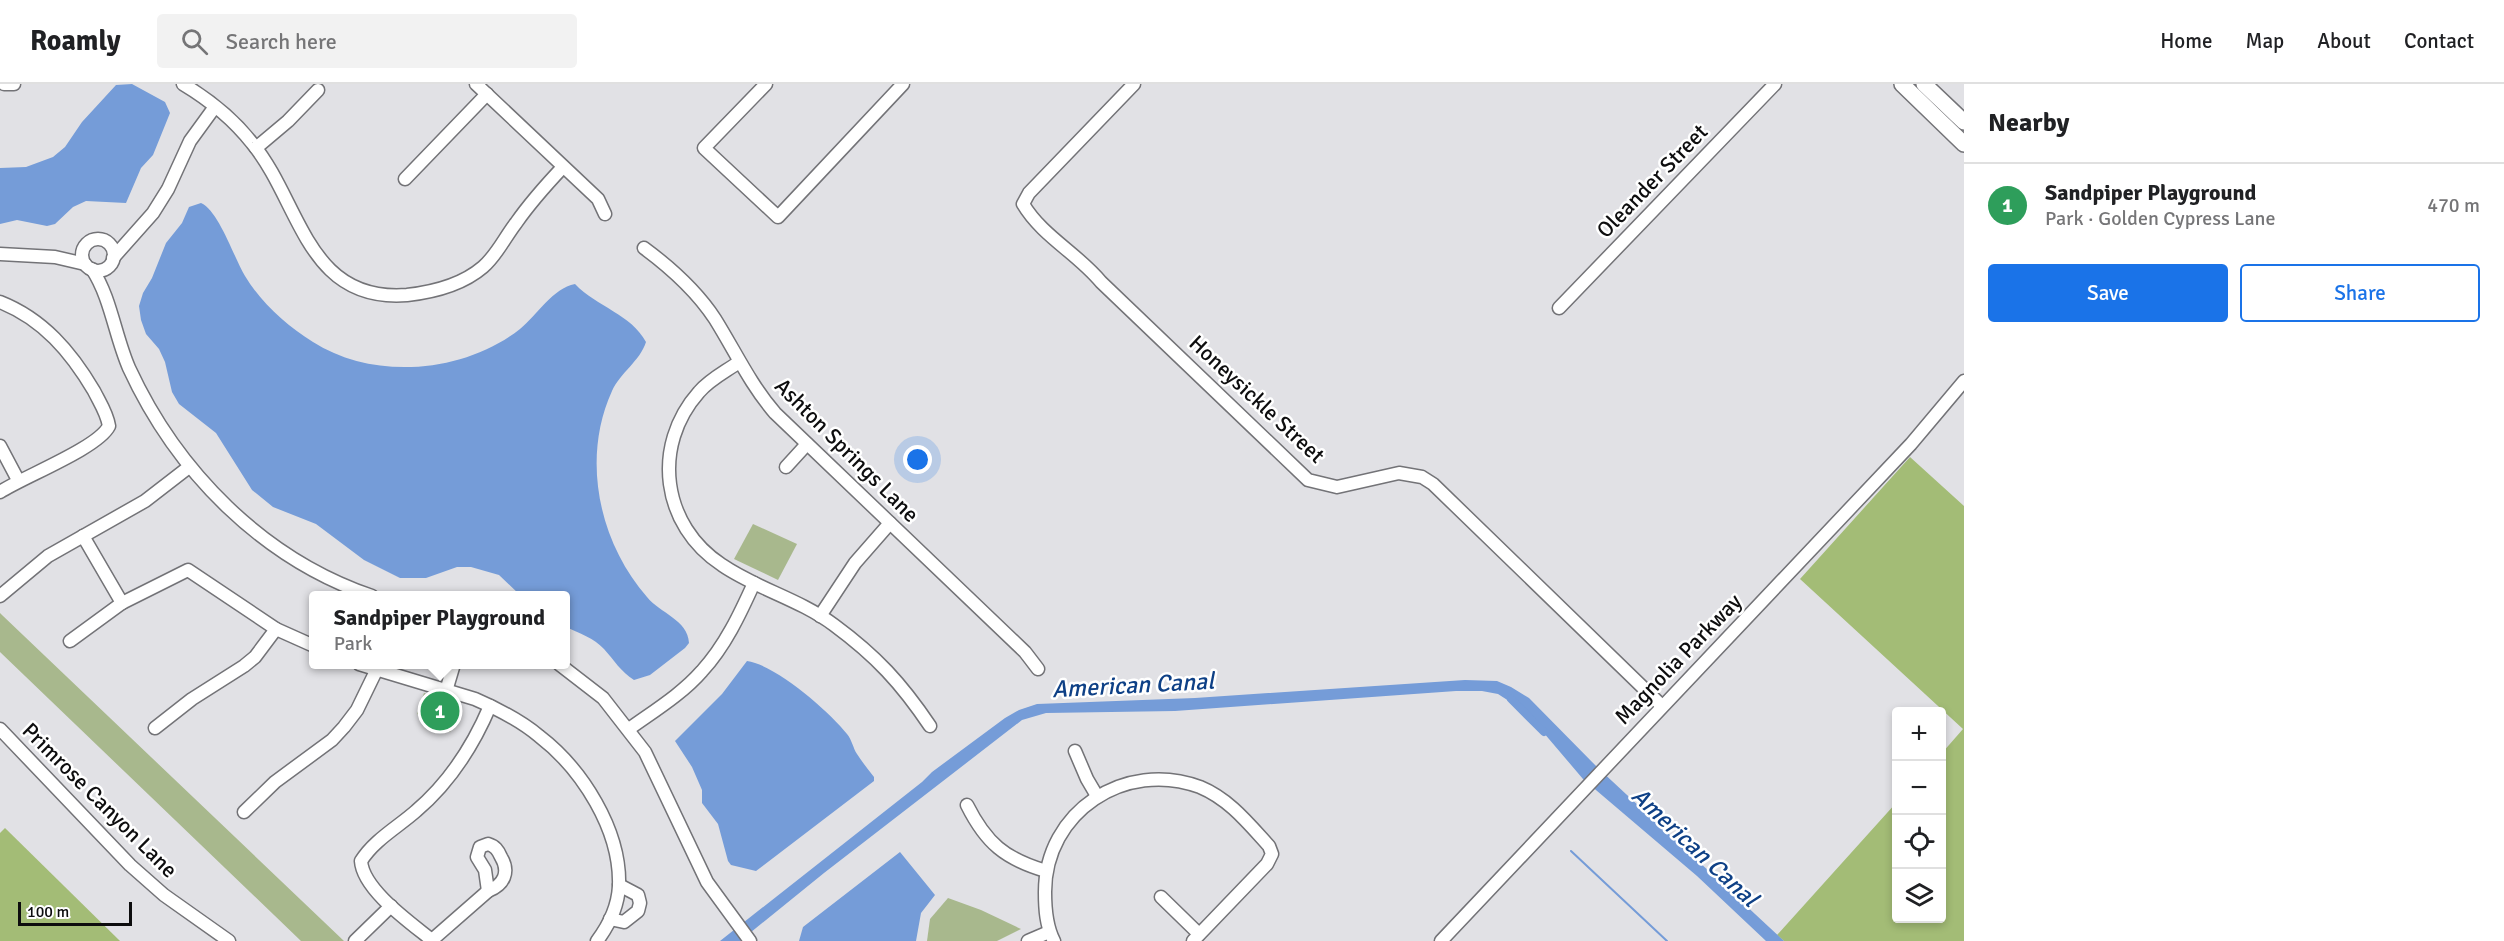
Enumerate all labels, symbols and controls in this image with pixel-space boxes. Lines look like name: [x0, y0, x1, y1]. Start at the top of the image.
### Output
search box: [157, 14, 577, 68]
text: Roamly: [30, 24, 121, 58]
icon: search: [178, 25, 211, 58]
text: Search here: [226, 28, 337, 55]
text: Home: [2160, 28, 2213, 54]
text: Map: [2246, 28, 2284, 54]
text: About: [2317, 28, 2371, 54]
text: Contact: [2404, 28, 2474, 54]
text: Nearby: [1988, 107, 2069, 139]
street label: Oleander Street: [1591, 118, 1713, 244]
text: Sandpiper Playground: [2045, 179, 2256, 206]
text: 1: [2002, 193, 2013, 218]
text: 470 m: [2427, 193, 2480, 218]
text: Park · Golden Cypress Lane: [2045, 206, 2275, 231]
button: Save: [1988, 264, 2228, 322]
button: Share: [2240, 264, 2480, 322]
street label: Honeysickle Street: [1184, 329, 1331, 469]
street label: Ashton Springs Lane: [769, 372, 925, 528]
your location: [903, 445, 932, 474]
street label: Magnolia Parkway: [1609, 587, 1748, 730]
popup: [309, 591, 570, 669]
text: Sandpiper Playground: [334, 604, 545, 631]
text: Park: [334, 631, 372, 656]
water label: American Canal: [1051, 666, 1217, 704]
pin: 1: [420, 688, 460, 734]
map controls: [1892, 707, 1946, 923]
button: +: [1892, 707, 1946, 761]
street label: Primrose Canyon Lane: [17, 717, 183, 883]
button: −: [1892, 761, 1946, 815]
water label: American Canal: [1625, 781, 1766, 915]
button: locate: [1892, 815, 1946, 869]
button: layers: [1892, 869, 1946, 923]
scale bar: [18, 899, 132, 926]
text: 100 m: [27, 902, 69, 922]

